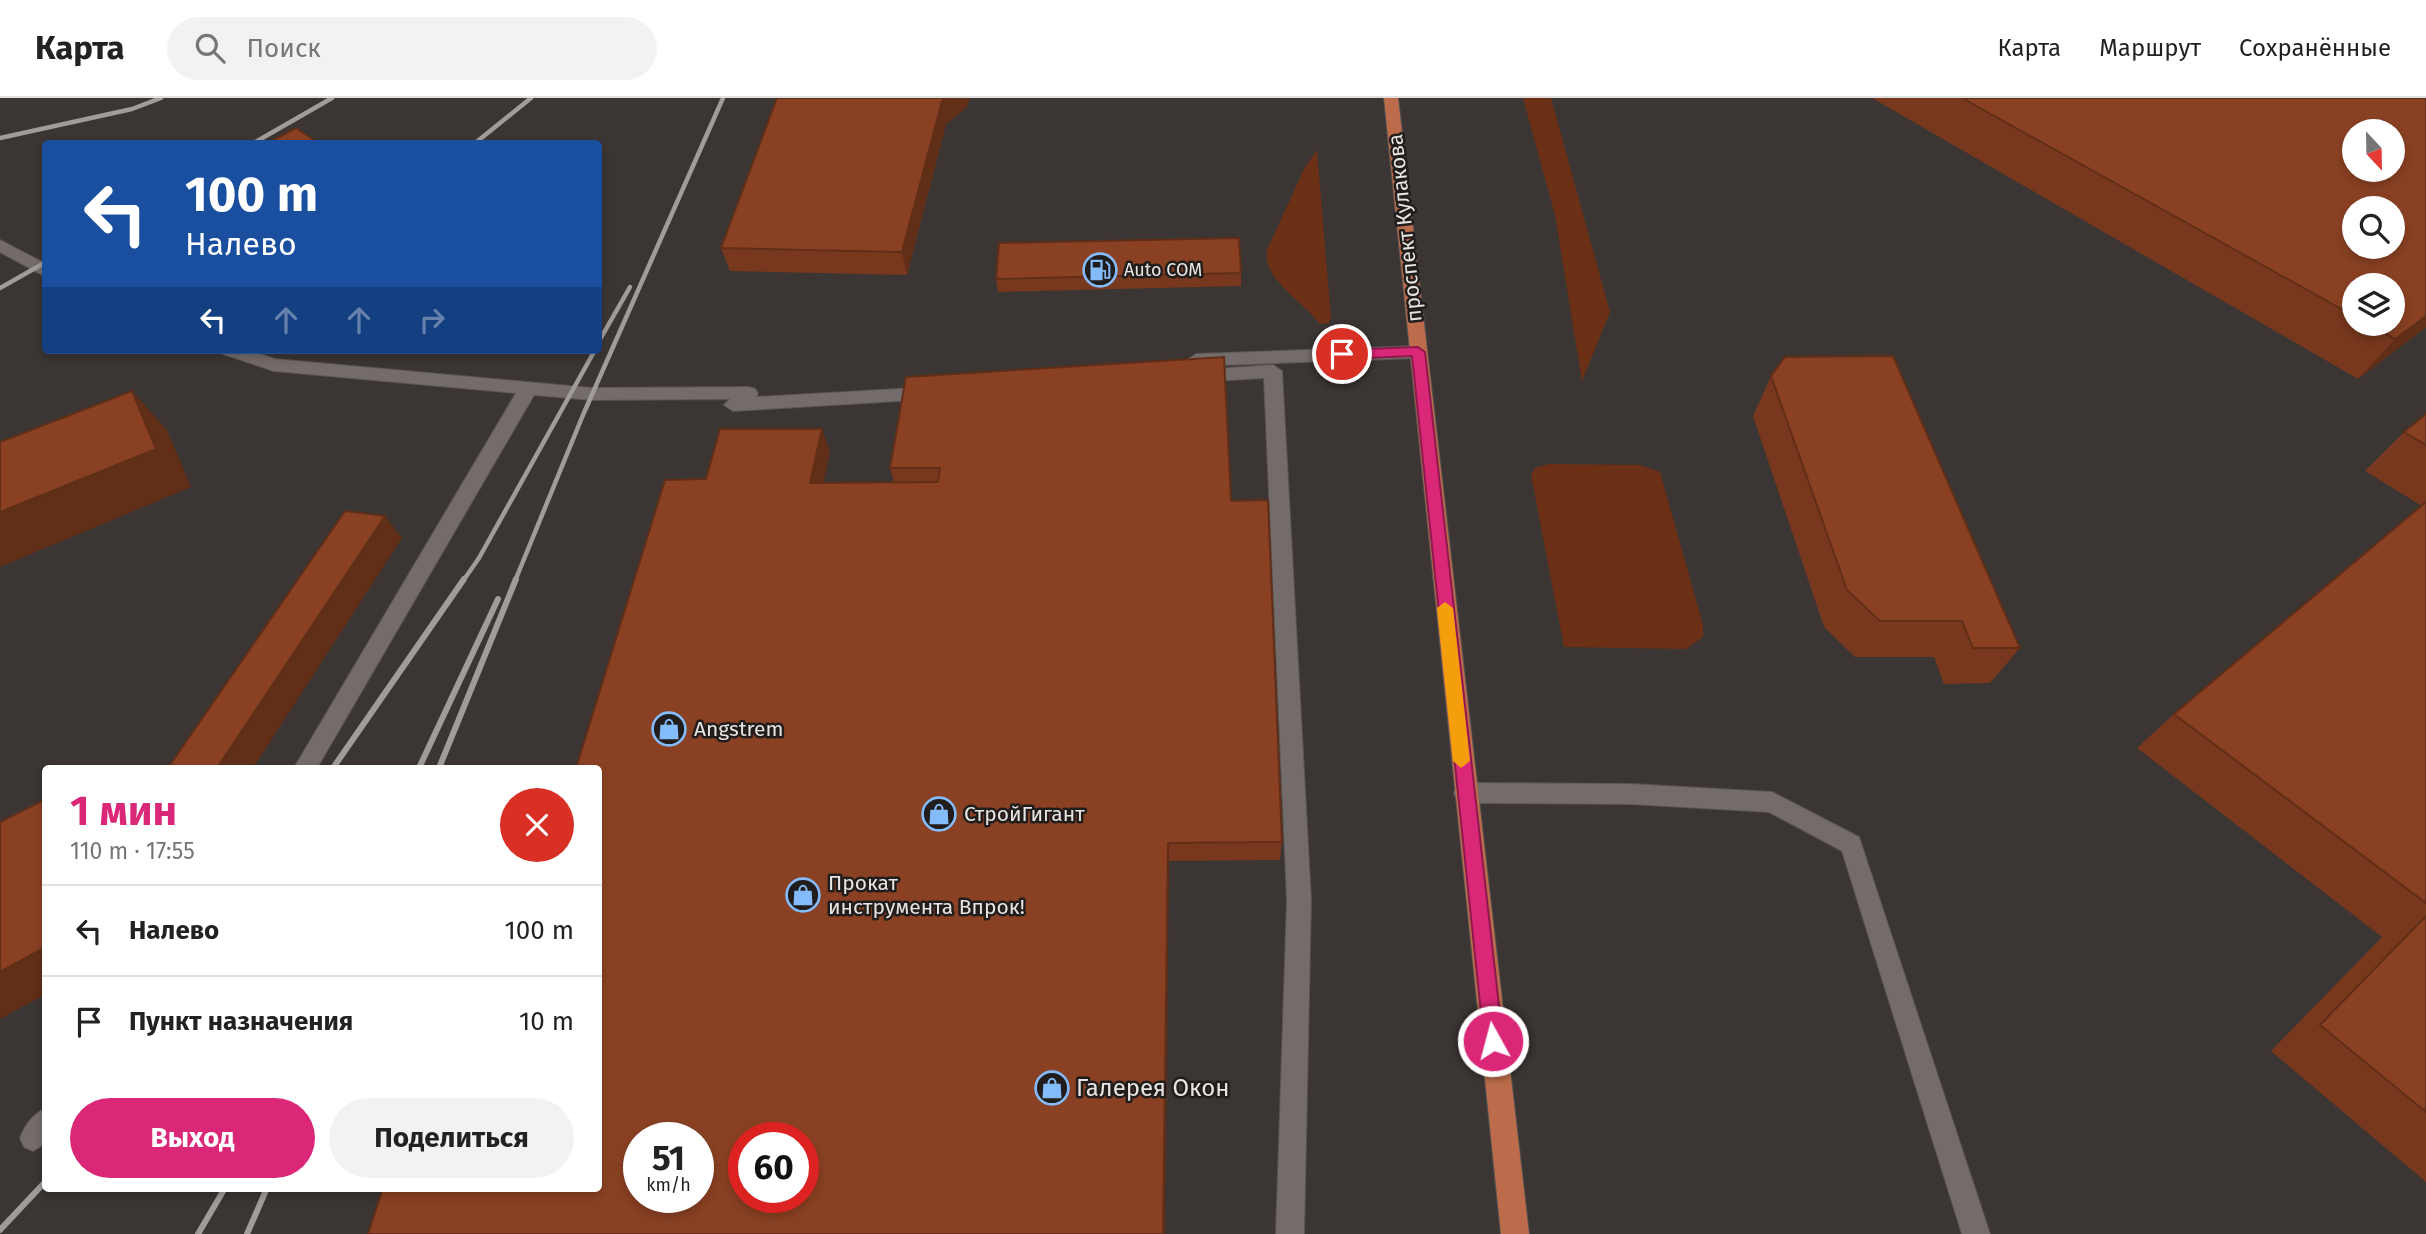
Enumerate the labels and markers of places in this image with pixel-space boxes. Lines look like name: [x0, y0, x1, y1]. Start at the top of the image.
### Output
fuel station icon: Auto COM: [1081, 251, 1119, 289]
place label: Auto COM: [1124, 259, 1202, 281]
pin: [1312, 324, 1372, 384]
shop icon: Angstrem: [650, 710, 688, 748]
place label: Angstrem: [694, 716, 783, 742]
shop icon: СтройГигант: [920, 795, 958, 833]
place label: СтройГигант: [964, 801, 1085, 827]
place label: Прокат инструмента Впрок!: [828, 870, 1025, 920]
shop icon: Прокат инструмента Впрок!: [784, 876, 822, 914]
shop icon: Галерея Окон: [1033, 1069, 1071, 1107]
place label: Галерея Окон: [1076, 1074, 1230, 1102]

